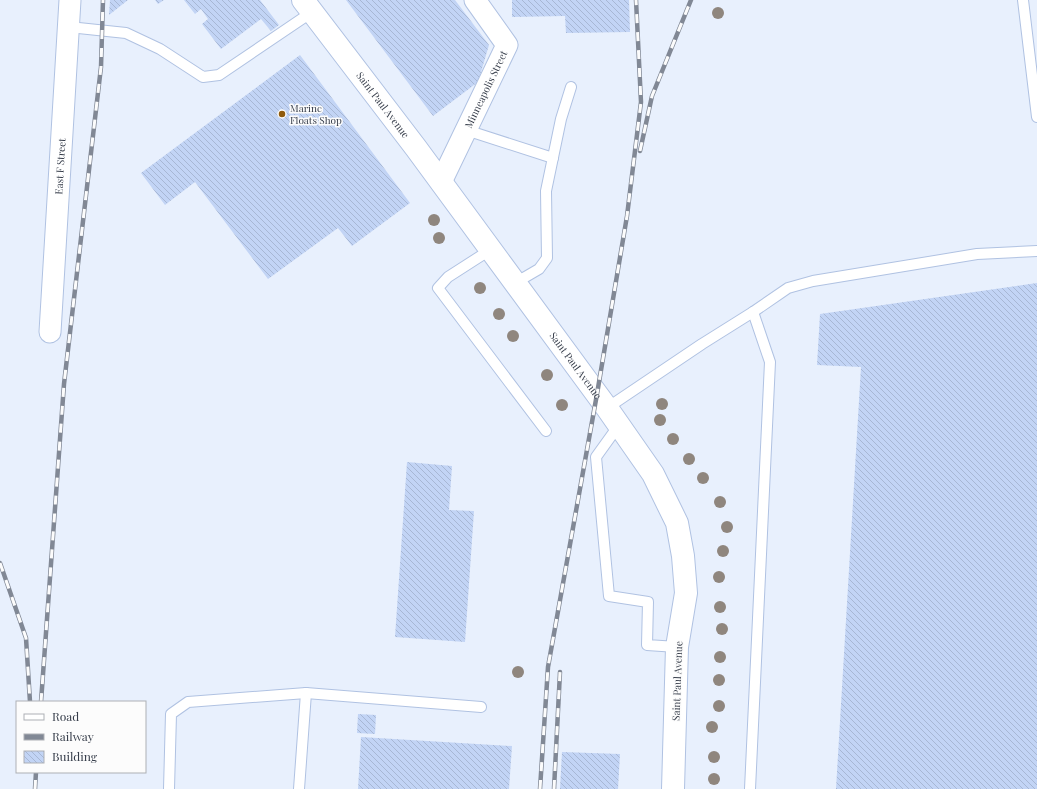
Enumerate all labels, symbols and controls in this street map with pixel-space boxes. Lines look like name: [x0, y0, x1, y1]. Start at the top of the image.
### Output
street label: Minneapolis Street: [461, 48, 511, 130]
street label: Saint Paul Avenue: [353, 69, 413, 141]
place label: Marine Floats Shop: [290, 101, 342, 127]
marker: Marine Floats Shop: [277, 109, 287, 119]
street label: East F Street: [51, 137, 69, 195]
street label: Saint Paul Avenue: [546, 329, 605, 402]
street label: Saint Paul Avenue: [669, 641, 685, 721]
legend: [16, 701, 146, 773]
text: Road: [52, 708, 79, 724]
text: Railway: [52, 728, 94, 744]
text: Building: [52, 748, 98, 764]

